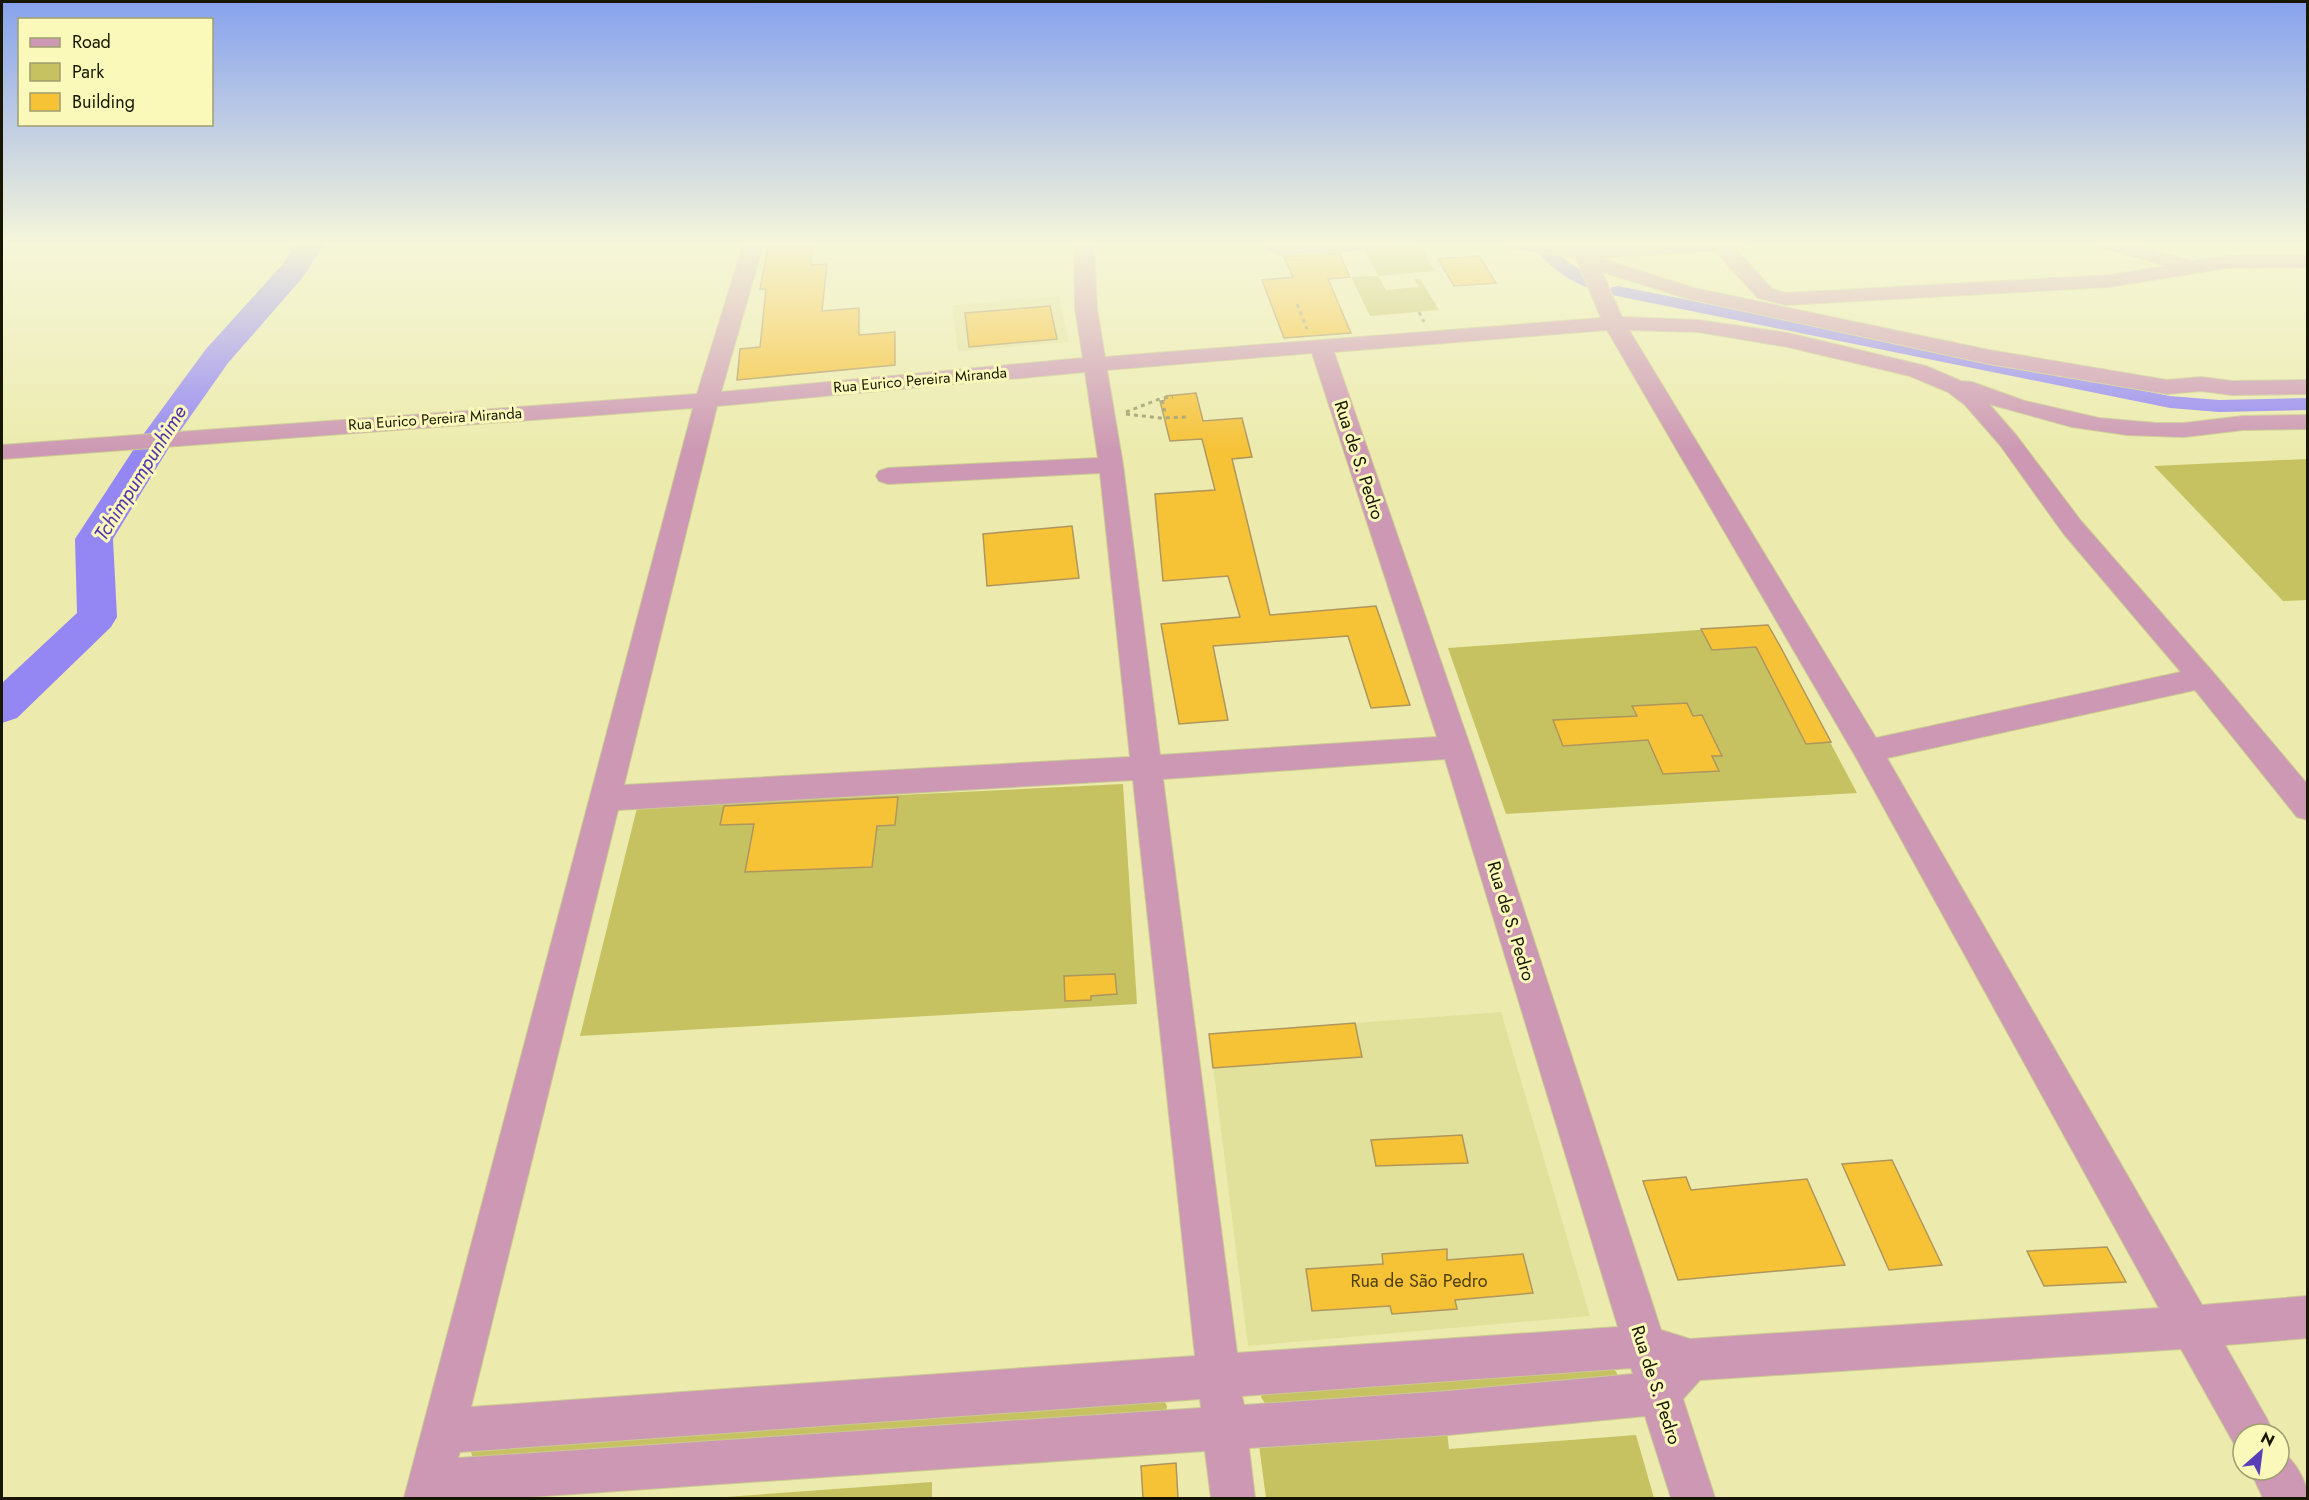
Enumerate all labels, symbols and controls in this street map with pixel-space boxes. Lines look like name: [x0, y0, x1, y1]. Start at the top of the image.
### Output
legend: [18, 18, 213, 126]
text: Road: [72, 29, 111, 55]
text: Park: [72, 59, 104, 85]
text: Building: [72, 89, 135, 115]
street label: Rua Eurico Pereira Miranda: [832, 361, 1008, 399]
street label: Rua de S. Pedro: [1328, 397, 1391, 523]
water label: Tchimpumpunhime: [87, 400, 194, 547]
street label: Rua Eurico Pereira Miranda: [347, 402, 523, 436]
street label: Rua de S. Pedro: [1480, 858, 1542, 984]
house number: Rua de São Pedro: [1351, 1268, 1488, 1294]
street label: Rua de S. Pedro: [1625, 1322, 1688, 1448]
north arrow: [2231, 1422, 2291, 1482]
text: N: [2257, 1426, 2279, 1452]

